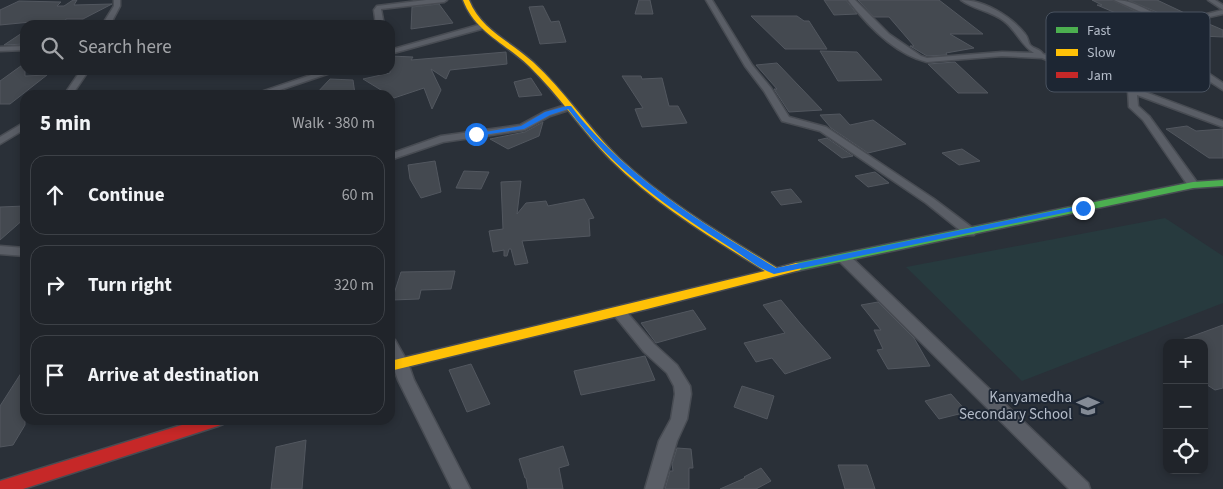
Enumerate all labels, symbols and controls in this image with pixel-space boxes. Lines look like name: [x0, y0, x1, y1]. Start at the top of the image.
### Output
legend: [1046, 12, 1210, 92]
search box: [20, 20, 395, 75]
text: Fast: [1087, 21, 1111, 41]
icon: search: [38, 34, 66, 62]
text: Search here: [78, 34, 172, 61]
text: Slow: [1087, 43, 1116, 63]
text: Jam: [1087, 66, 1112, 86]
text: 5 min: [40, 108, 91, 138]
text: Walk · 380 m: [292, 112, 375, 134]
route start: [465, 123, 488, 146]
icon: ahead: [41, 181, 69, 209]
text: Continue: [88, 182, 165, 209]
text: 60 m: [342, 184, 374, 206]
route end: [1072, 197, 1095, 220]
icon: right: [41, 271, 69, 299]
text: Turn right: [88, 272, 172, 299]
text: 320 m: [334, 274, 374, 296]
map controls: [1163, 339, 1208, 474]
button: +: [1163, 339, 1208, 384]
icon: arrive: [41, 361, 69, 389]
text: Arrive at destination: [88, 362, 259, 389]
button: −: [1163, 384, 1208, 429]
place label: Kanyamedha Secondary School: [959, 387, 1072, 425]
school or university icon: Kanyamedha Secondary School: [1075, 393, 1101, 419]
button: locate: [1163, 429, 1208, 474]

